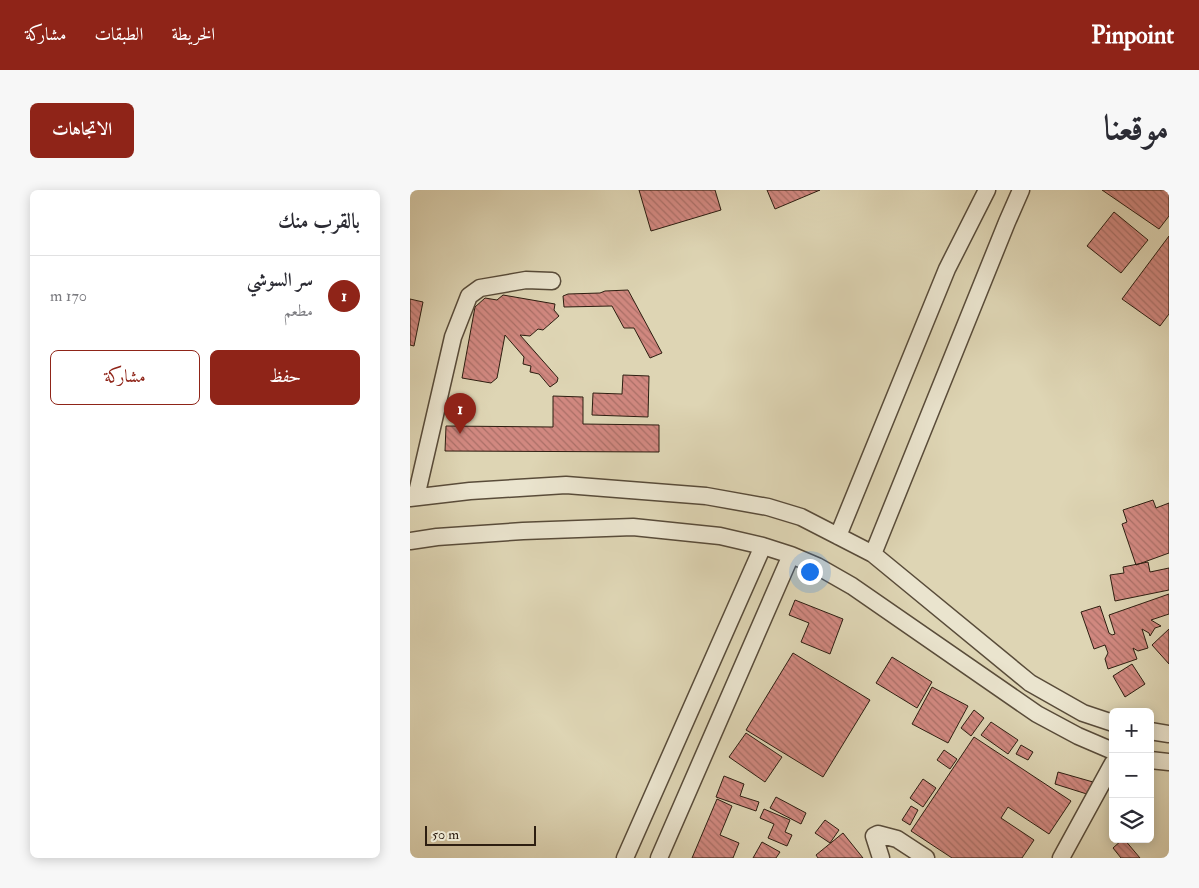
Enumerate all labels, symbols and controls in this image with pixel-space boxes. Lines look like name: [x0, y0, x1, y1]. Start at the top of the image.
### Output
text: Pinpoint: [1091, 20, 1174, 51]
text: مشاركة: [25, 23, 66, 46]
text: الطبقات: [94, 23, 143, 46]
text: الخريطة: [171, 23, 215, 46]
button: الاتجاهات: [30, 103, 134, 158]
text: موقعنا: [1104, 106, 1169, 150]
text: بالقرب منك: [278, 208, 360, 235]
text: سر السوشي: [247, 268, 313, 292]
text: 170 m: [50, 286, 87, 306]
text: 1: [341, 286, 347, 306]
text: مطعم: [284, 301, 313, 321]
button: مشاركة: [50, 350, 200, 405]
button: حفظ: [210, 350, 360, 405]
pin: 1: [444, 393, 476, 434]
your location: [797, 559, 823, 585]
map controls: [1109, 708, 1154, 843]
button: +: [1109, 708, 1154, 753]
button: −: [1109, 753, 1154, 798]
button: layers: [1109, 798, 1154, 843]
scale bar: [425, 823, 536, 846]
text: 50 m: [432, 826, 459, 843]

